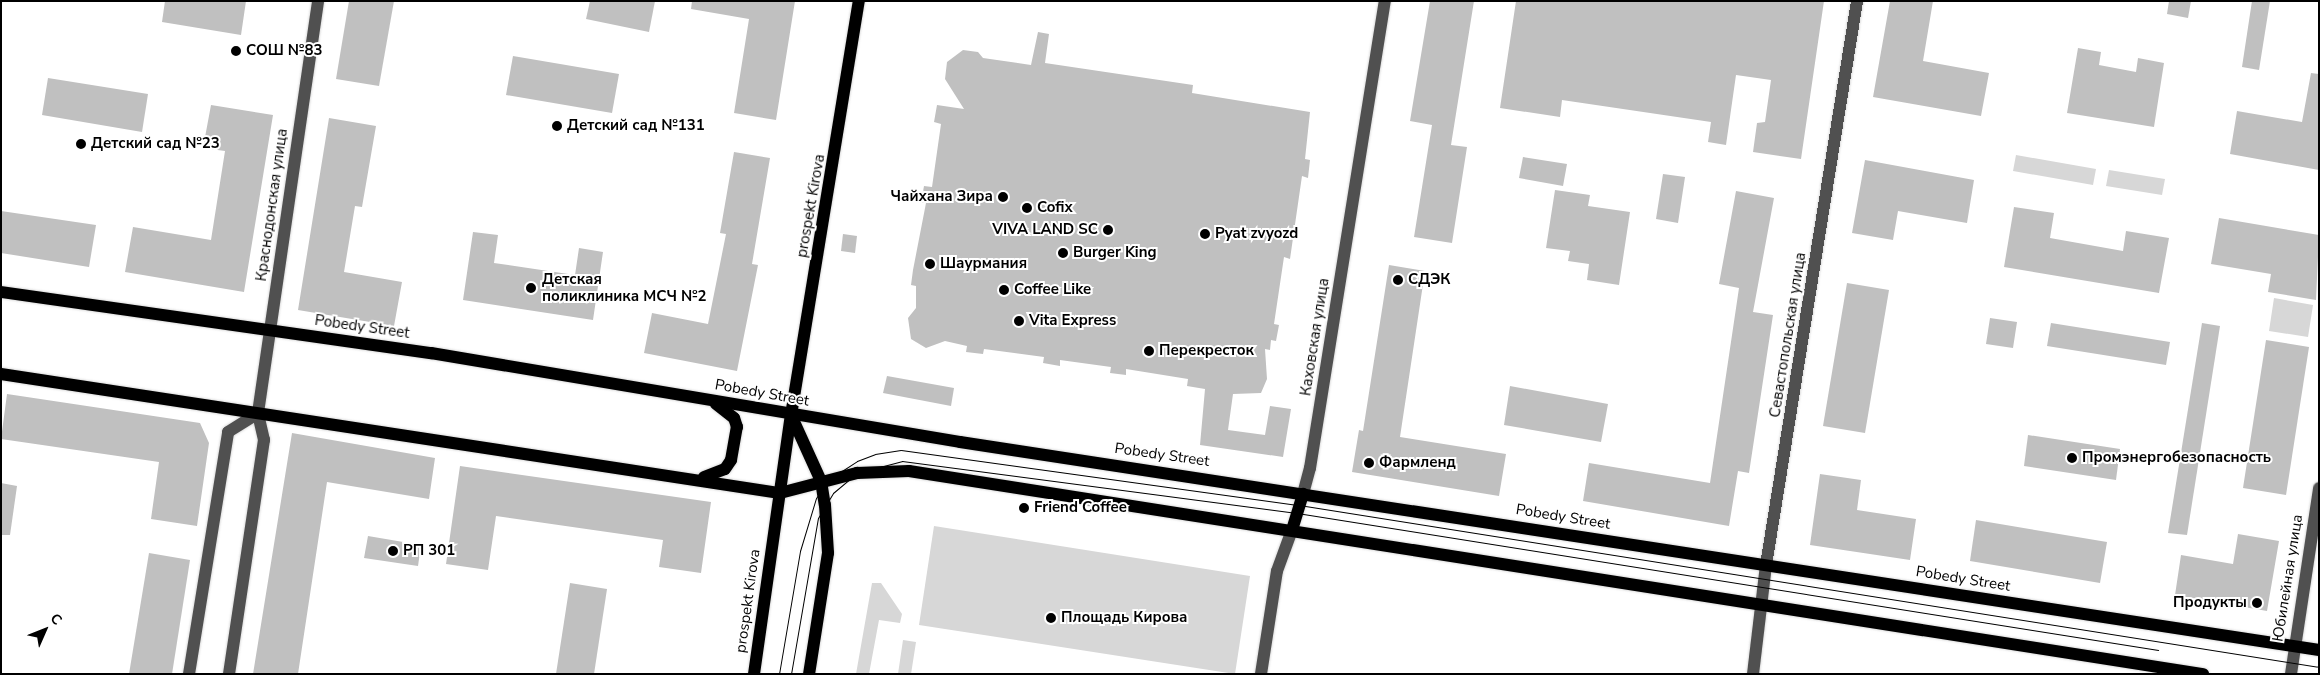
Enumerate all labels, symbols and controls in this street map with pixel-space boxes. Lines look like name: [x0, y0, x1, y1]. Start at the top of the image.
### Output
place label: СОШ №83: [246, 42, 322, 60]
marker: СОШ №83: [230, 45, 242, 57]
place label: Детский сад №131: [567, 117, 705, 135]
marker: Детский сад №131: [551, 120, 563, 132]
street label: Краснодонская улица: [252, 127, 292, 283]
place label: Детский сад №23: [91, 135, 220, 153]
marker: Детский сад №23: [75, 138, 87, 150]
street label: prospekt Kirova: [793, 153, 829, 259]
place label: Чайхана Зира: [891, 188, 993, 206]
marker: Чайхана Зира: [997, 191, 1009, 203]
place label: Cofix: [1037, 199, 1073, 217]
marker: Cofix: [1021, 202, 1033, 214]
place label: VIVA LAND SC: [992, 221, 1098, 239]
marker: VIVA LAND SC: [1102, 224, 1114, 236]
place label: Pyat zvyozd: [1215, 225, 1298, 243]
marker: Pyat zvyozd: [1199, 228, 1211, 240]
place label: Burger King: [1073, 244, 1157, 262]
marker: Burger King: [1057, 247, 1069, 259]
street label: Севастопольская улица: [1766, 251, 1810, 419]
place label: Шаурмания: [940, 255, 1027, 273]
marker: Шаурмания: [924, 258, 936, 270]
place label: Детская поликлиника МСЧ №2: [542, 270, 706, 305]
place label: СДЭК: [1408, 271, 1450, 289]
marker: СДЭК: [1392, 274, 1404, 286]
street label: Каховская улица: [1297, 277, 1333, 397]
marker: Детская поликлиника МСЧ №2: [524, 281, 538, 295]
place label: Coffee Like: [1014, 281, 1091, 299]
marker: Coffee Like: [998, 284, 1010, 296]
street label: Pobedy Street: [313, 311, 411, 343]
place label: Vita Express: [1029, 312, 1116, 330]
marker: Vita Express: [1013, 315, 1025, 327]
place label: Перекресток: [1159, 342, 1254, 360]
marker: Перекресток: [1143, 345, 1155, 357]
street label: Pobedy Street: [713, 376, 811, 410]
street label: Pobedy Street: [1113, 439, 1211, 471]
place label: Промэнергобезопасность: [2082, 449, 2271, 467]
marker: Промэнергобезопасность: [2066, 452, 2078, 464]
place label: Фармленд: [1379, 454, 1456, 472]
marker: Фармленд: [1363, 457, 1375, 469]
place label: Friend Coffee: [1034, 499, 1127, 517]
street label: Pobedy Street: [1514, 501, 1612, 533]
marker: Friend Coffee: [1018, 502, 1030, 514]
street label: Юбилейная улица: [2269, 513, 2307, 643]
place label: РП 301: [403, 542, 455, 560]
marker: РП 301: [387, 545, 399, 557]
street label: prospekt Kirova: [732, 548, 764, 654]
street label: Pobedy Street: [1914, 563, 2012, 595]
place label: Продукты: [2173, 594, 2247, 612]
marker: Продукты: [2251, 597, 2263, 609]
north arrow: [20, 605, 70, 655]
text: С: [46, 609, 66, 629]
place label: Площадь Кирова: [1061, 609, 1187, 627]
marker: Площадь Кирова: [1045, 612, 1057, 624]

